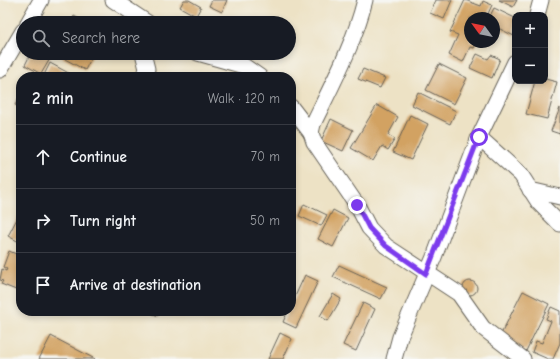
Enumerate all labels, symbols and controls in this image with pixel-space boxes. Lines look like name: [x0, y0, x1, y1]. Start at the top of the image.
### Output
north arrow: [464, 12, 500, 48]
map controls: [512, 12, 548, 84]
button: +: [512, 12, 548, 48]
search box: [16, 16, 296, 60]
icon: search: [30, 27, 52, 49]
text: Search here: [62, 29, 140, 47]
button: −: [512, 48, 548, 84]
text: 2 min: [32, 89, 73, 108]
text: Walk · 120 m: [208, 91, 280, 106]
route start: [470, 128, 488, 146]
icon: ahead: [32, 146, 54, 168]
text: Continue: [70, 148, 127, 166]
text: 70 m: [251, 149, 280, 164]
route end: [348, 196, 366, 214]
icon: right: [32, 210, 54, 232]
text: Turn right: [70, 212, 136, 230]
text: 50 m: [250, 213, 280, 228]
icon: arrive: [32, 274, 54, 296]
text: Arrive at destination: [70, 276, 201, 294]

